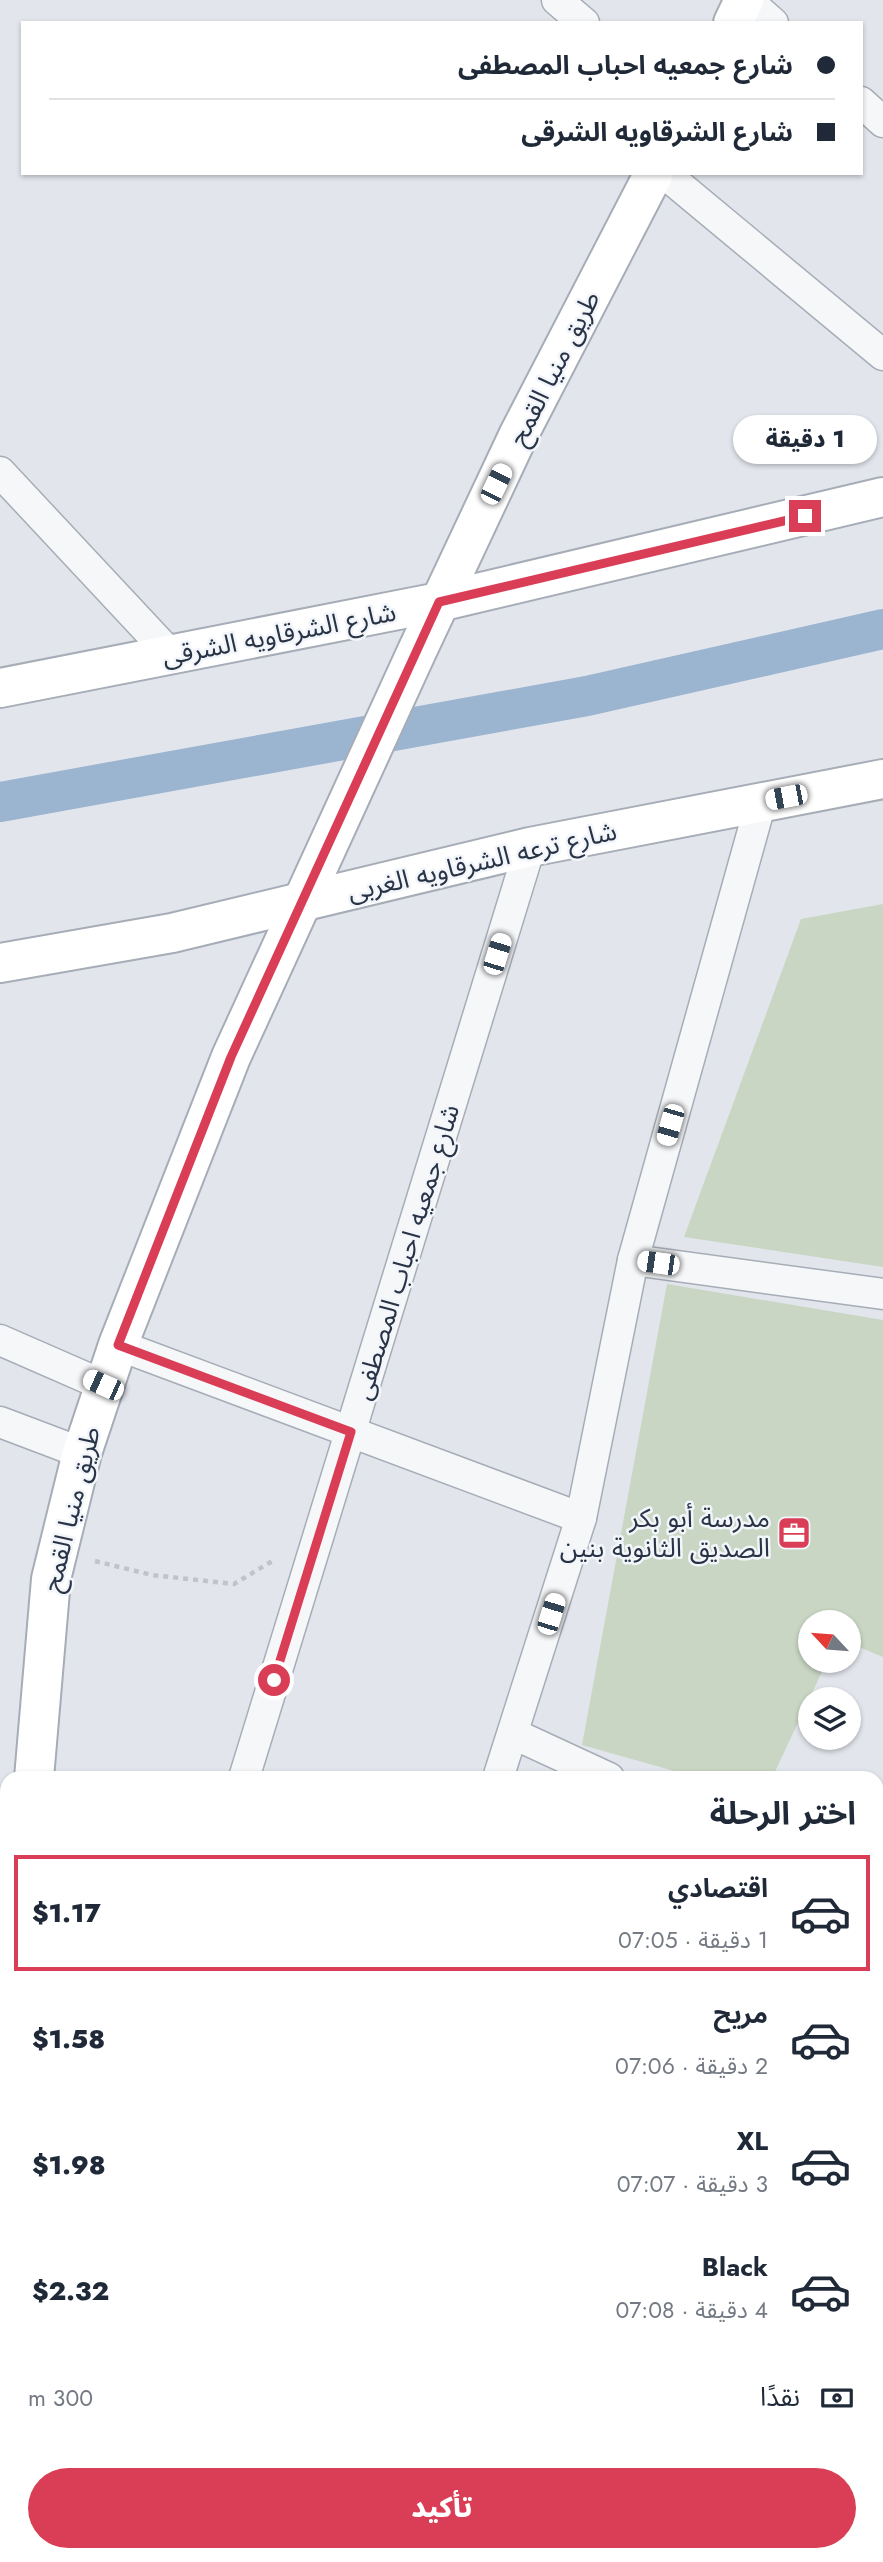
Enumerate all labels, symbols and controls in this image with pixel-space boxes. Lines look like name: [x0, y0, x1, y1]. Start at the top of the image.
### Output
text: شارع جمعيه احباب المصطفى: [458, 46, 793, 84]
text: شارع الشرقاويه الشرقى: [521, 113, 793, 151]
street label: طريق منيا القمح: [499, 284, 610, 452]
callout: 1 دقيقة: [733, 414, 877, 463]
text: 1 دقيقة: [765, 422, 845, 456]
car: [478, 461, 515, 507]
route end: [789, 500, 821, 532]
street label: شارع الشرقاويه الشرقى: [159, 593, 399, 675]
car: [764, 783, 809, 811]
street label: شارع ترعه الشرقاويه الغربى: [344, 812, 620, 910]
car: [481, 931, 514, 977]
street label: شارع جمعيه احباب المصطفى: [343, 1100, 469, 1404]
car: [655, 1102, 686, 1148]
car: [636, 1250, 681, 1276]
car: [80, 1367, 127, 1403]
street label: طريق منيا القمح: [32, 1422, 111, 1596]
place label: مدرسة أبو بكر الصديق الثانوية بنين: [560, 1499, 770, 1567]
office icon: مدرسة أبو بكر الصديق الثانوية بنين: [775, 1514, 813, 1552]
car: [535, 1591, 568, 1637]
north arrow: [798, 1610, 861, 1673]
map controls: [798, 1610, 861, 1750]
route start: [258, 1664, 290, 1696]
button: layers: [798, 1687, 861, 1750]
text: اختر الرحلة: [710, 1790, 856, 1836]
text: اقتصادي: [668, 1869, 768, 1907]
icon: car: [789, 1882, 852, 1945]
text: $1.17: [32, 1894, 101, 1932]
text: 1 دقيقة · 07:05: [618, 1923, 768, 1957]
text: مريح: [713, 1995, 768, 2033]
icon: car: [789, 2008, 852, 2071]
text: $1.58: [32, 2020, 105, 2058]
text: 2 دقيقة · 07:06: [615, 2049, 768, 2083]
text: XL: [736, 2122, 768, 2160]
icon: car: [789, 2134, 852, 2197]
text: $1.98: [32, 2146, 106, 2184]
text: 3 دقيقة · 07:07: [617, 2167, 768, 2201]
text: Black: [702, 2248, 768, 2286]
icon: car: [789, 2260, 852, 2323]
text: $2.32: [32, 2272, 109, 2310]
text: 4 دقيقة · 07:08: [615, 2293, 768, 2327]
text: نقدًا: [760, 2378, 800, 2416]
icon: cash: [818, 2379, 856, 2417]
text: 300 m: [28, 2381, 93, 2415]
button: تأكيد: [28, 2468, 856, 2548]

